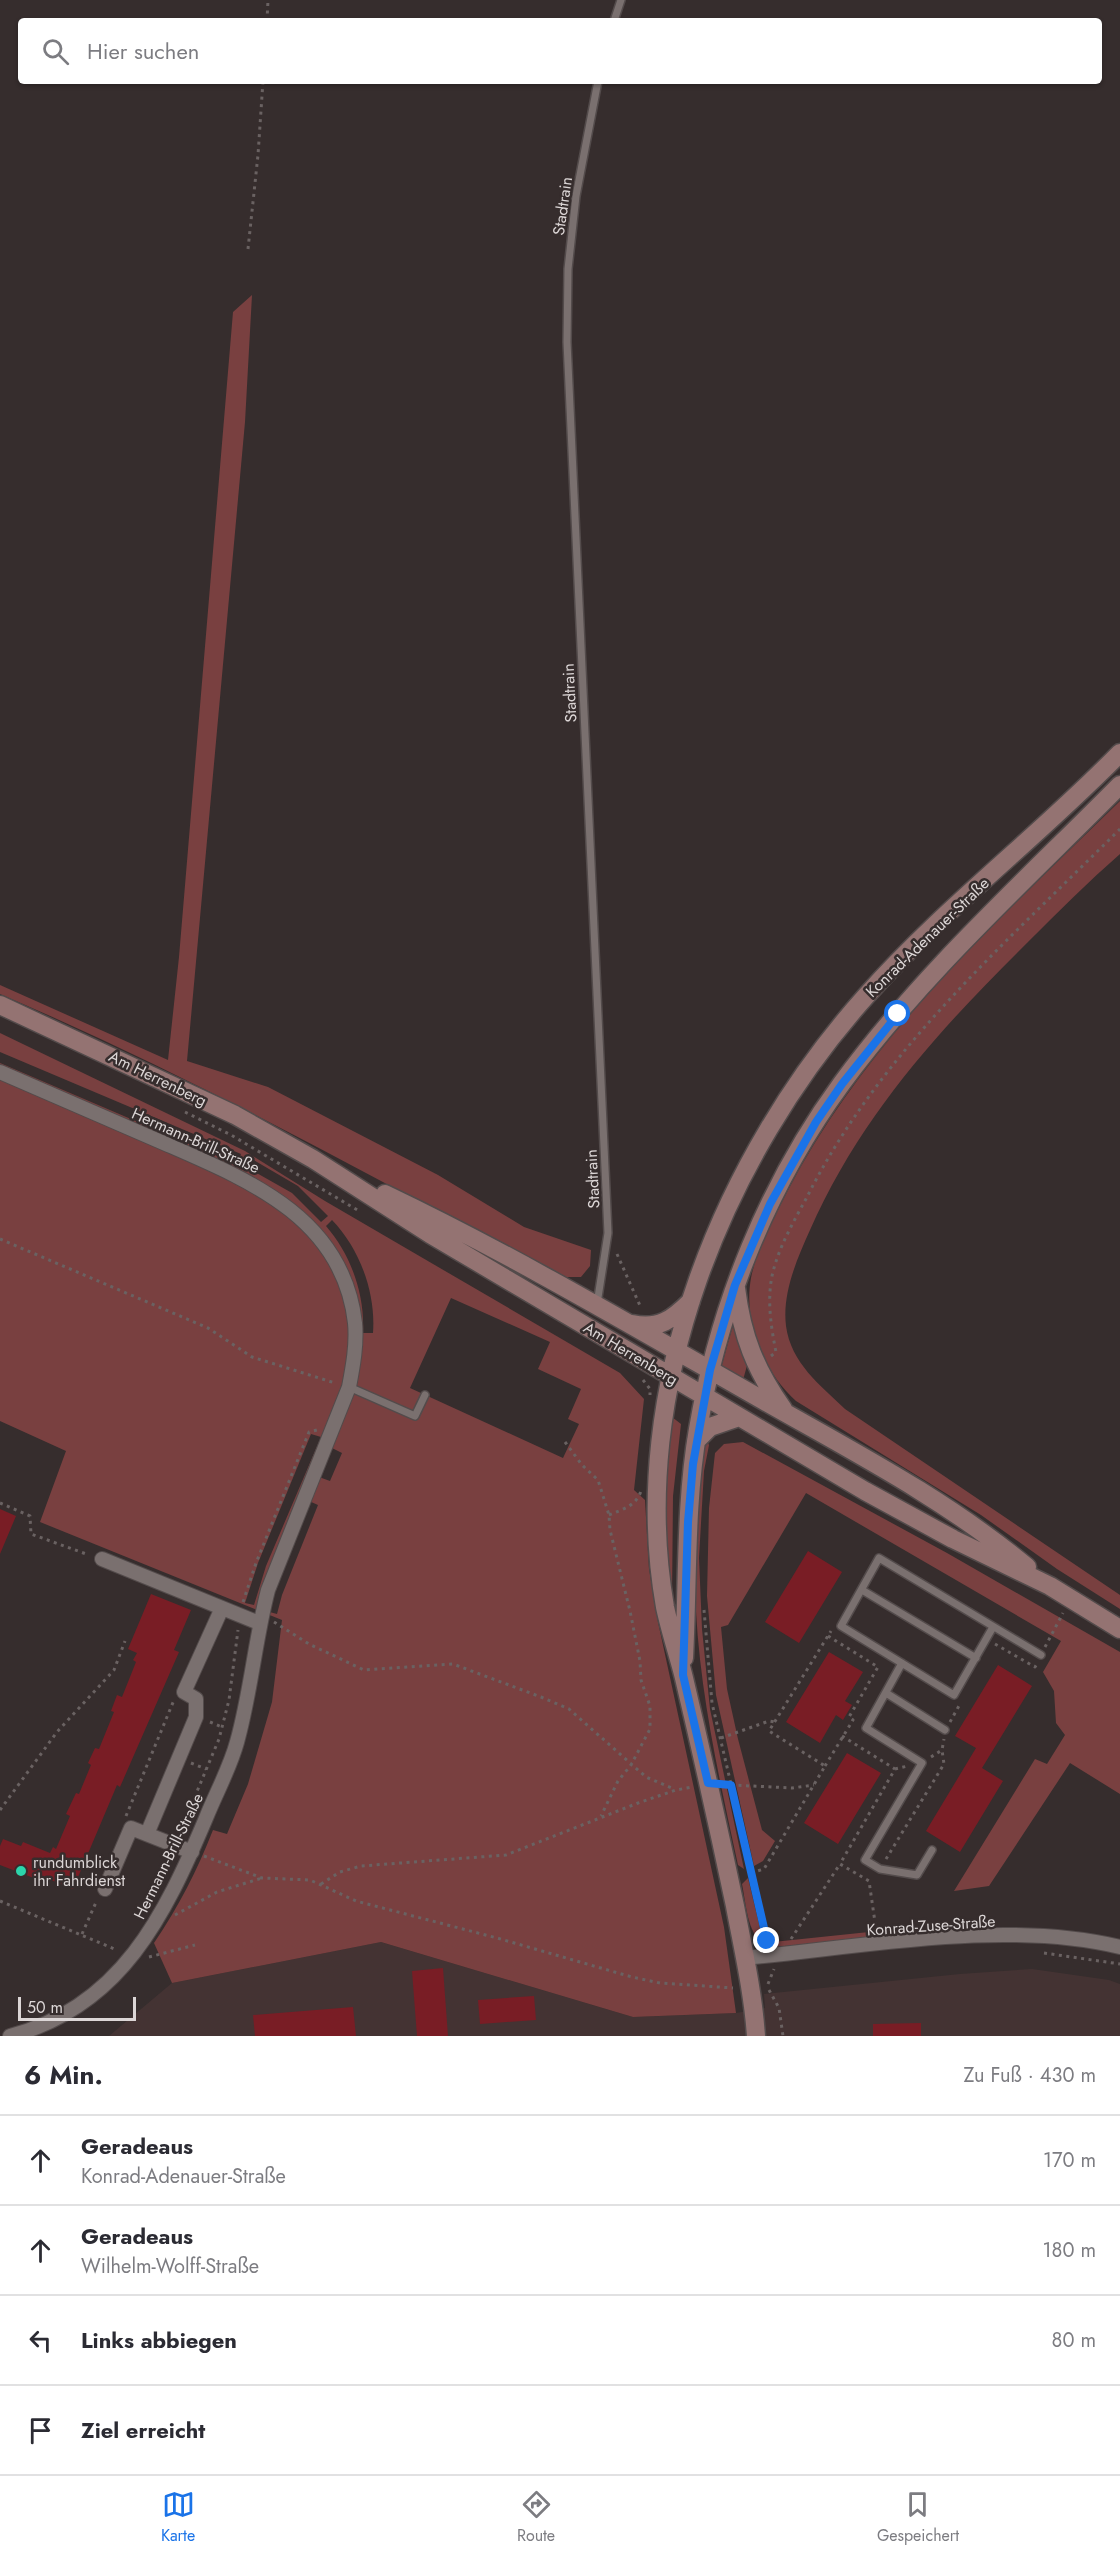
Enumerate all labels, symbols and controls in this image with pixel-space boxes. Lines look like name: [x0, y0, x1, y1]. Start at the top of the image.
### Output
search box: [18, 18, 1102, 84]
icon: search: [39, 35, 72, 68]
text: Hier suchen: [87, 35, 199, 67]
street label: Stadtrain: [547, 175, 578, 237]
street label: Stadtrain: [556, 663, 583, 723]
street label: Konrad-Adenauer-Straße: [860, 872, 994, 1003]
route start: [884, 1000, 910, 1026]
street label: Am Herrenberg: [105, 1045, 211, 1112]
street label: Hermann-Brill-Straße: [128, 1102, 263, 1179]
street label: Stadtrain: [579, 1149, 606, 1209]
street label: Am Herrenberg: [579, 1316, 682, 1391]
street label: Hermann-Brill-Straße: [128, 1789, 209, 1923]
place label: rundumblick ihr Fahrdienst: [33, 1851, 125, 1892]
marker: rundumblick ihr Fahrdienst: [14, 1864, 28, 1878]
street label: Konrad-Zuse-Straße: [866, 1910, 996, 1941]
route end: [753, 1927, 779, 1953]
scale bar: [18, 1994, 136, 2022]
text: 50 m: [27, 1996, 63, 2019]
text: 6 Min.: [24, 2056, 103, 2094]
text: Zu Fuß · 430 m: [964, 2061, 1096, 2090]
text: Geradeaus: [81, 2130, 193, 2162]
icon: ahead: [24, 2144, 57, 2177]
text: 170 m: [1043, 2146, 1096, 2175]
text: Konrad-Adenauer-Straße: [81, 2162, 286, 2191]
text: Geradeaus: [81, 2220, 193, 2252]
icon: ahead: [24, 2234, 57, 2267]
text: 180 m: [1042, 2236, 1096, 2265]
text: Wilhelm-Wolff-Straße: [81, 2252, 259, 2281]
icon: left: [24, 2324, 57, 2357]
text: Links abbiegen: [81, 2324, 237, 2356]
text: 80 m: [1051, 2326, 1096, 2355]
icon: arrive: [24, 2414, 57, 2447]
text: Ziel erreicht: [81, 2414, 205, 2446]
tab: Karte: [161, 2488, 195, 2547]
tab: Route: [517, 2488, 555, 2547]
tab: Gespeichert: [877, 2488, 959, 2547]

